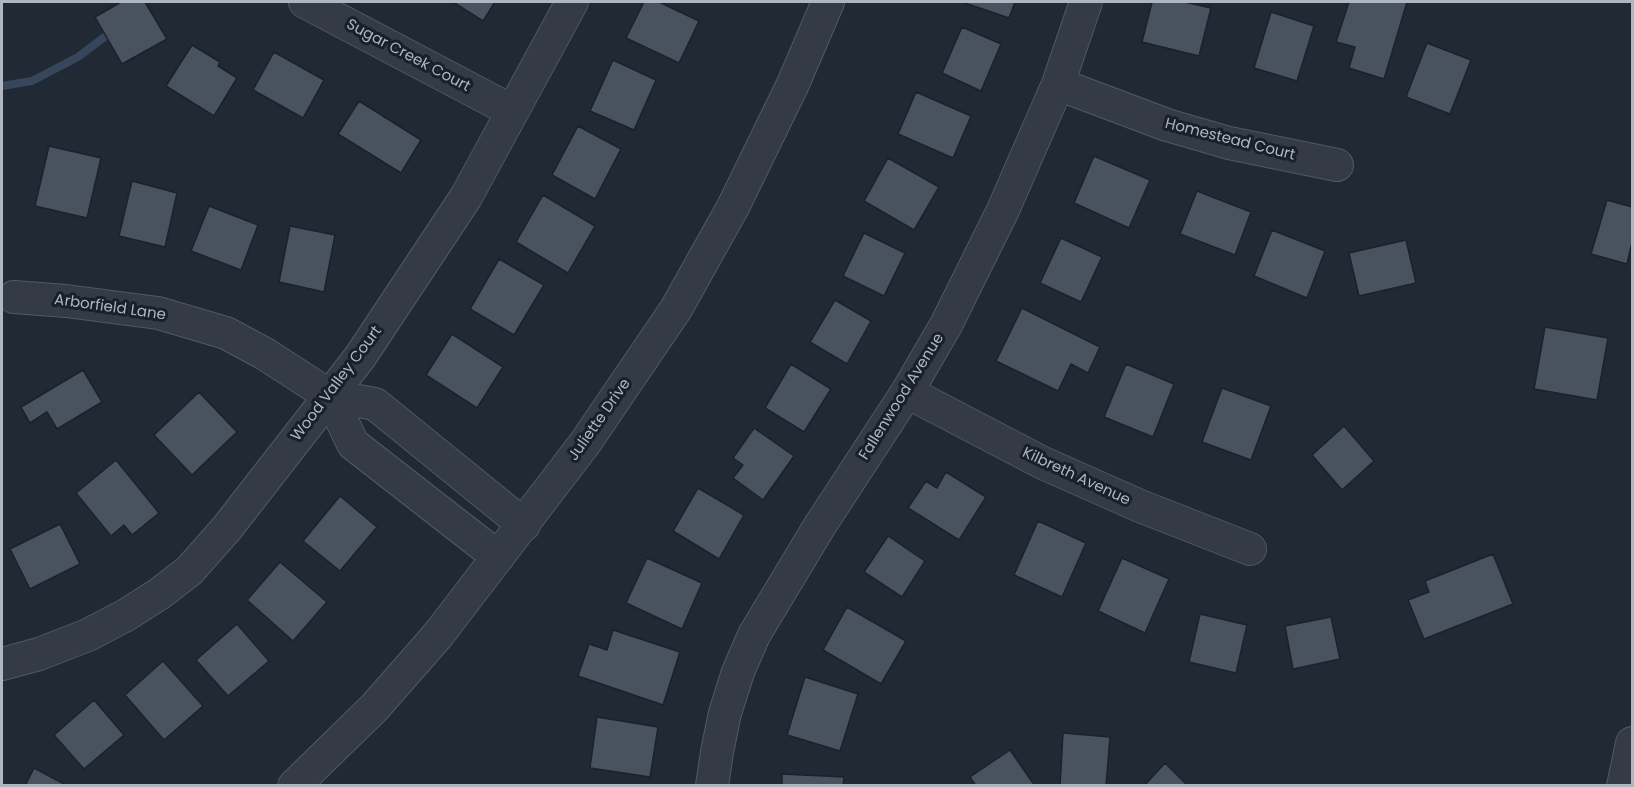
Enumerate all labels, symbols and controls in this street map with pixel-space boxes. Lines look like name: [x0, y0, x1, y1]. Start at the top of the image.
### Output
street label: Sugar Creek Court: [343, 16, 473, 96]
street label: Homestead Court: [1163, 115, 1297, 165]
street label: Arborfield Lane: [53, 291, 167, 325]
street label: Wood Valley Court: [288, 323, 386, 445]
street label: Fallenwood Avenue: [856, 330, 948, 464]
street label: Juliette Drive: [565, 375, 635, 465]
street label: Kilbreth Avenue: [1019, 444, 1133, 510]

